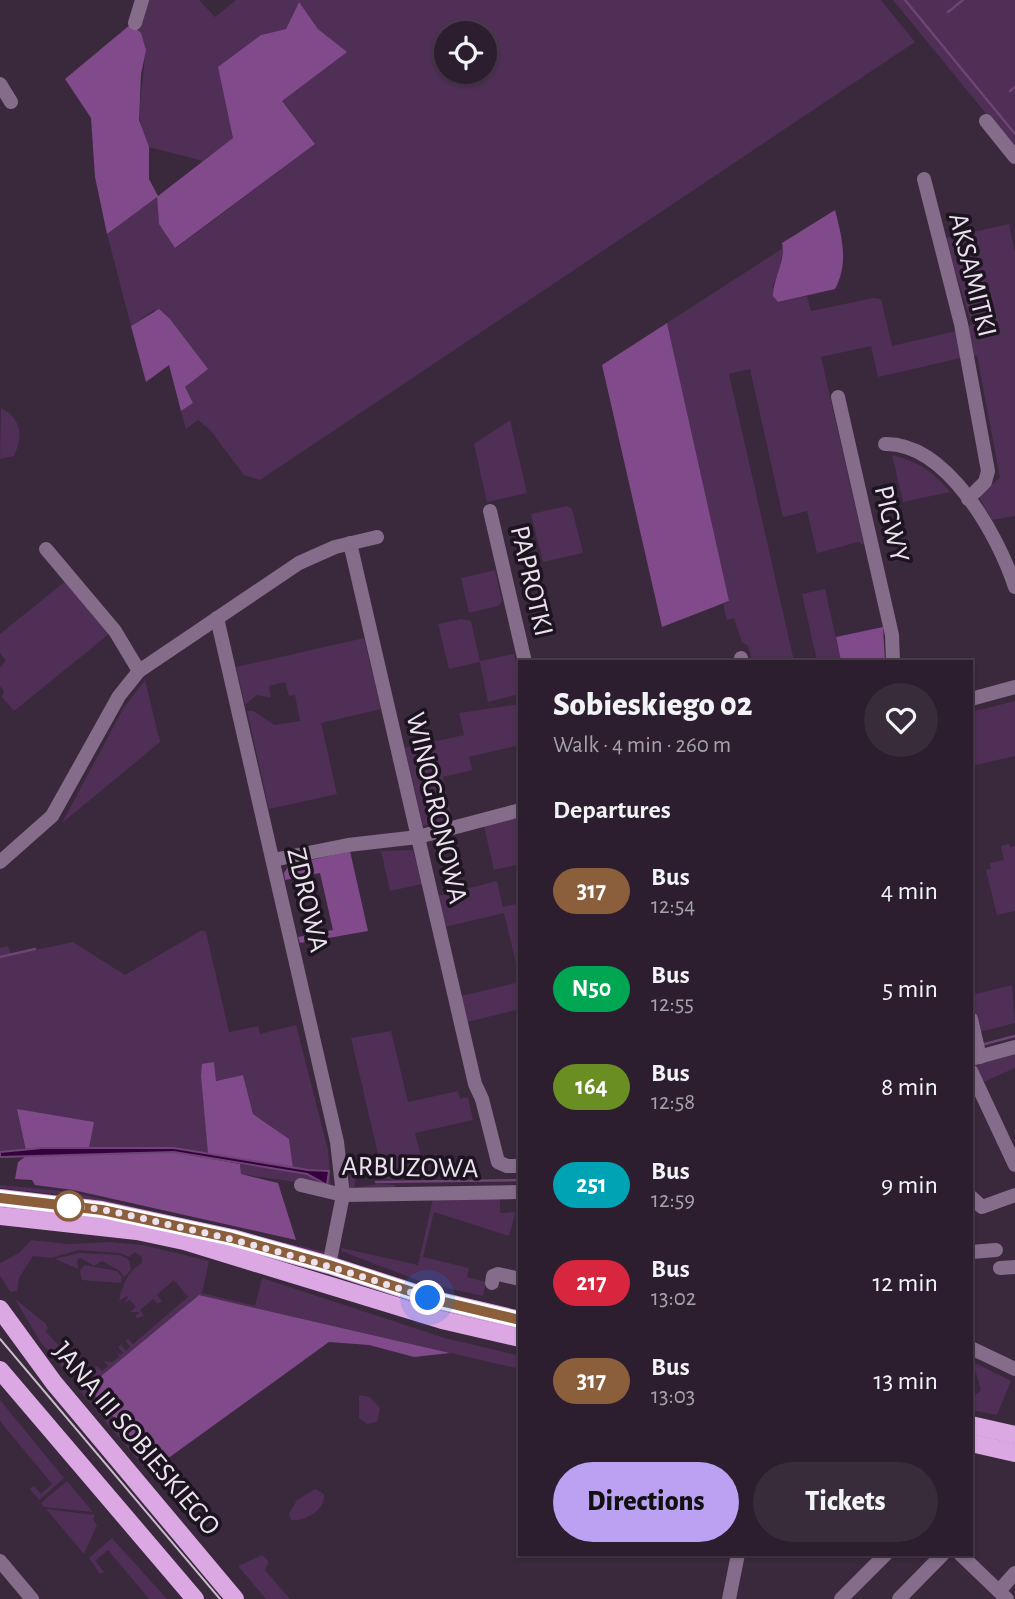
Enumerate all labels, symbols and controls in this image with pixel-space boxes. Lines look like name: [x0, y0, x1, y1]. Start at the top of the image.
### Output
map controls: [434, 21, 497, 84]
button: locate: [434, 21, 497, 84]
street label: AKSAMITKI: [943, 210, 1001, 340]
street label: PIGWY: [869, 483, 913, 565]
street label: PAPROTKI: [505, 523, 557, 639]
button: heart: [864, 683, 938, 757]
text: Sobieskiego 02: [553, 689, 753, 722]
street label: WINOGRONOWA: [400, 710, 472, 906]
text: Walk · 4 min · 260 m: [553, 734, 731, 757]
text: Departures: [553, 797, 671, 823]
street label: ZDROWA: [281, 845, 333, 955]
text: Bus: [651, 864, 690, 890]
text: 4 min: [881, 878, 938, 904]
text: 317: [577, 879, 606, 903]
text: 12:54: [651, 895, 695, 918]
text: Bus: [651, 962, 690, 988]
text: 5 min: [882, 976, 938, 1002]
text: N50: [572, 977, 611, 1001]
text: 12:55: [651, 993, 694, 1016]
text: Bus: [651, 1060, 690, 1086]
text: 8 min: [881, 1074, 938, 1100]
text: 164: [575, 1075, 608, 1099]
text: 12:58: [651, 1091, 695, 1114]
street label: ARBUZOWA: [341, 1153, 479, 1183]
text: Bus: [651, 1158, 690, 1184]
text: 9 min: [881, 1172, 938, 1198]
text: 251: [576, 1173, 607, 1197]
text: 12:59: [651, 1189, 695, 1212]
unlabelled marker: [54, 1191, 84, 1221]
text: Bus: [651, 1256, 690, 1282]
text: 12 min: [872, 1270, 938, 1296]
text: 217: [576, 1271, 607, 1295]
your location: [410, 1280, 445, 1315]
text: 13:02: [651, 1287, 696, 1310]
street label: JANA III SOBIESKIEGO: [47, 1337, 225, 1541]
text: Bus: [651, 1354, 690, 1380]
text: 13 min: [874, 1368, 938, 1394]
text: 317: [577, 1369, 606, 1393]
text: 13:03: [651, 1385, 695, 1408]
button: Directions: [553, 1462, 739, 1542]
button: Tickets: [753, 1462, 938, 1542]

